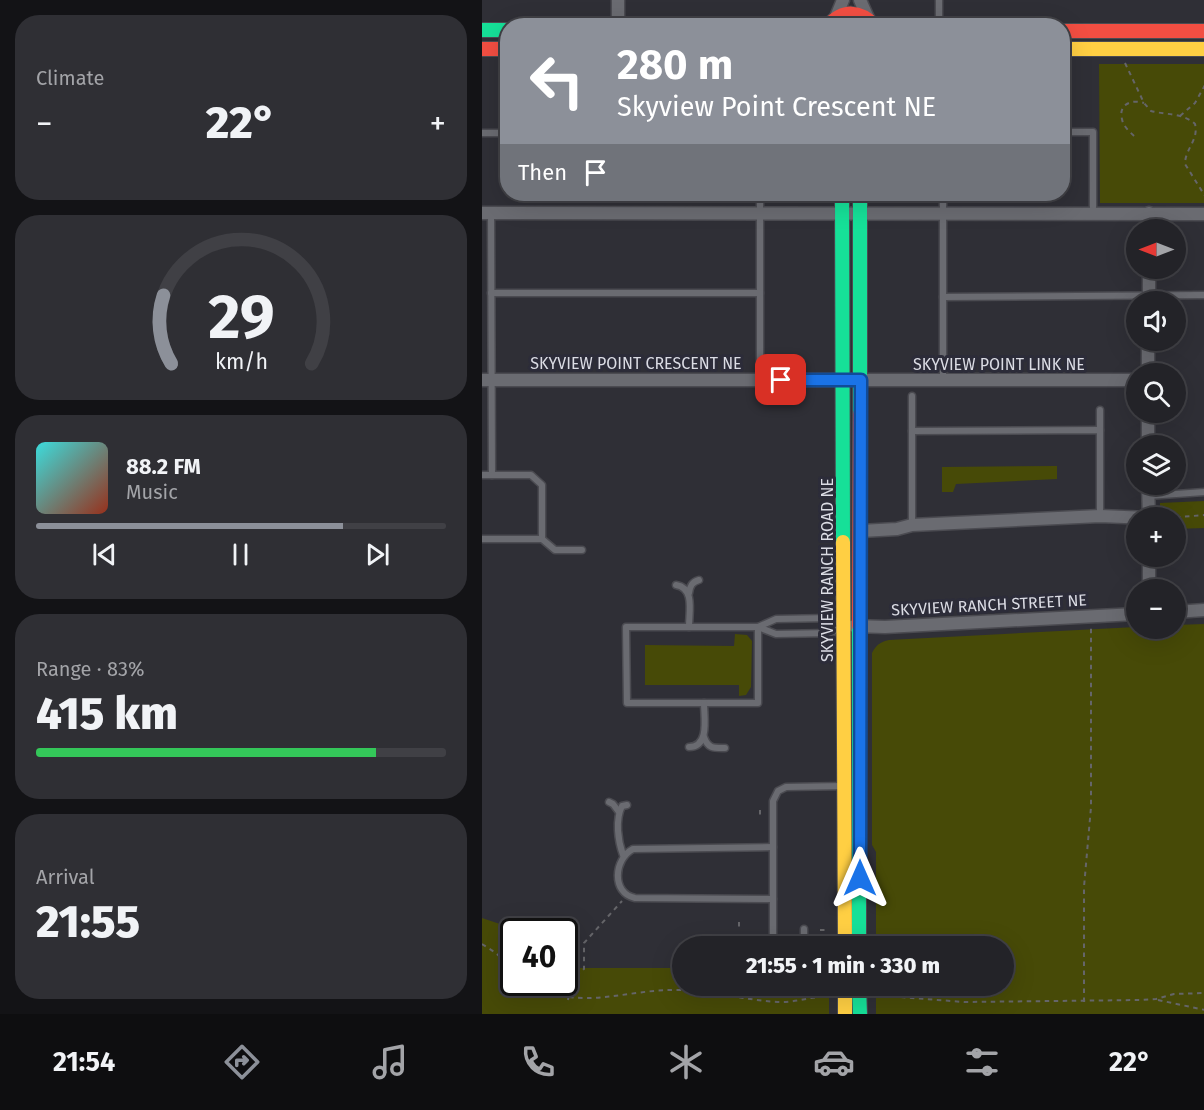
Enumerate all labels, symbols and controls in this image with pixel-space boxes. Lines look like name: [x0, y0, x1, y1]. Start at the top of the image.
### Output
text: 280 m: [617, 40, 733, 90]
icon: left: [518, 42, 596, 120]
text: Climate: [36, 66, 104, 90]
text: Skyview Point Crescent NE: [617, 91, 936, 123]
text: 22°: [206, 96, 276, 150]
text: −: [36, 104, 53, 144]
text: +: [430, 104, 446, 144]
icon: arrive: [579, 156, 612, 189]
text: Then: [518, 159, 567, 186]
north arrow: [1126, 219, 1186, 279]
map controls: [1126, 219, 1186, 639]
text: 29: [208, 280, 274, 355]
button: sound: [1126, 291, 1186, 351]
text: km/h: [214, 350, 268, 376]
street label: SKYVIEW POINT CRESCENT NE: [530, 354, 742, 373]
pin: [755, 354, 806, 405]
street label: SKYVIEW POINT LINK NE: [913, 355, 1085, 374]
icon: arrive: [764, 363, 797, 396]
button: search: [1126, 363, 1186, 423]
button: layers: [1126, 435, 1186, 495]
text: 88.2 FM: [126, 453, 201, 480]
street label: SKYVIEW RANCH ROAD NE: [818, 478, 837, 662]
text: Music: [126, 480, 178, 504]
button: +: [1126, 507, 1186, 567]
icon: previous: [88, 538, 121, 571]
icon: pause: [224, 538, 257, 571]
icon: next: [361, 538, 394, 571]
button: −: [1126, 579, 1186, 639]
street label: SKYVIEW RANCH STREET NE: [891, 590, 1087, 620]
text: Range · 83%: [36, 657, 144, 681]
text: 415 km: [36, 687, 178, 741]
position arrow: [828, 846, 892, 910]
text: Arrival: [36, 865, 95, 889]
text: 21:55: [36, 895, 140, 949]
speed limit sign: 40: [500, 918, 578, 996]
text: 21:55 · 1 min · 330 m: [746, 952, 940, 979]
icon: directions: [221, 1041, 263, 1083]
icon: music: [369, 1041, 411, 1083]
icon: phone: [517, 1041, 559, 1083]
icon: climate: [665, 1041, 707, 1083]
icon: car: [813, 1041, 855, 1083]
icon: filters: [961, 1041, 1003, 1083]
text: 21:54: [53, 1046, 115, 1078]
text: 22°: [1109, 1046, 1151, 1078]

